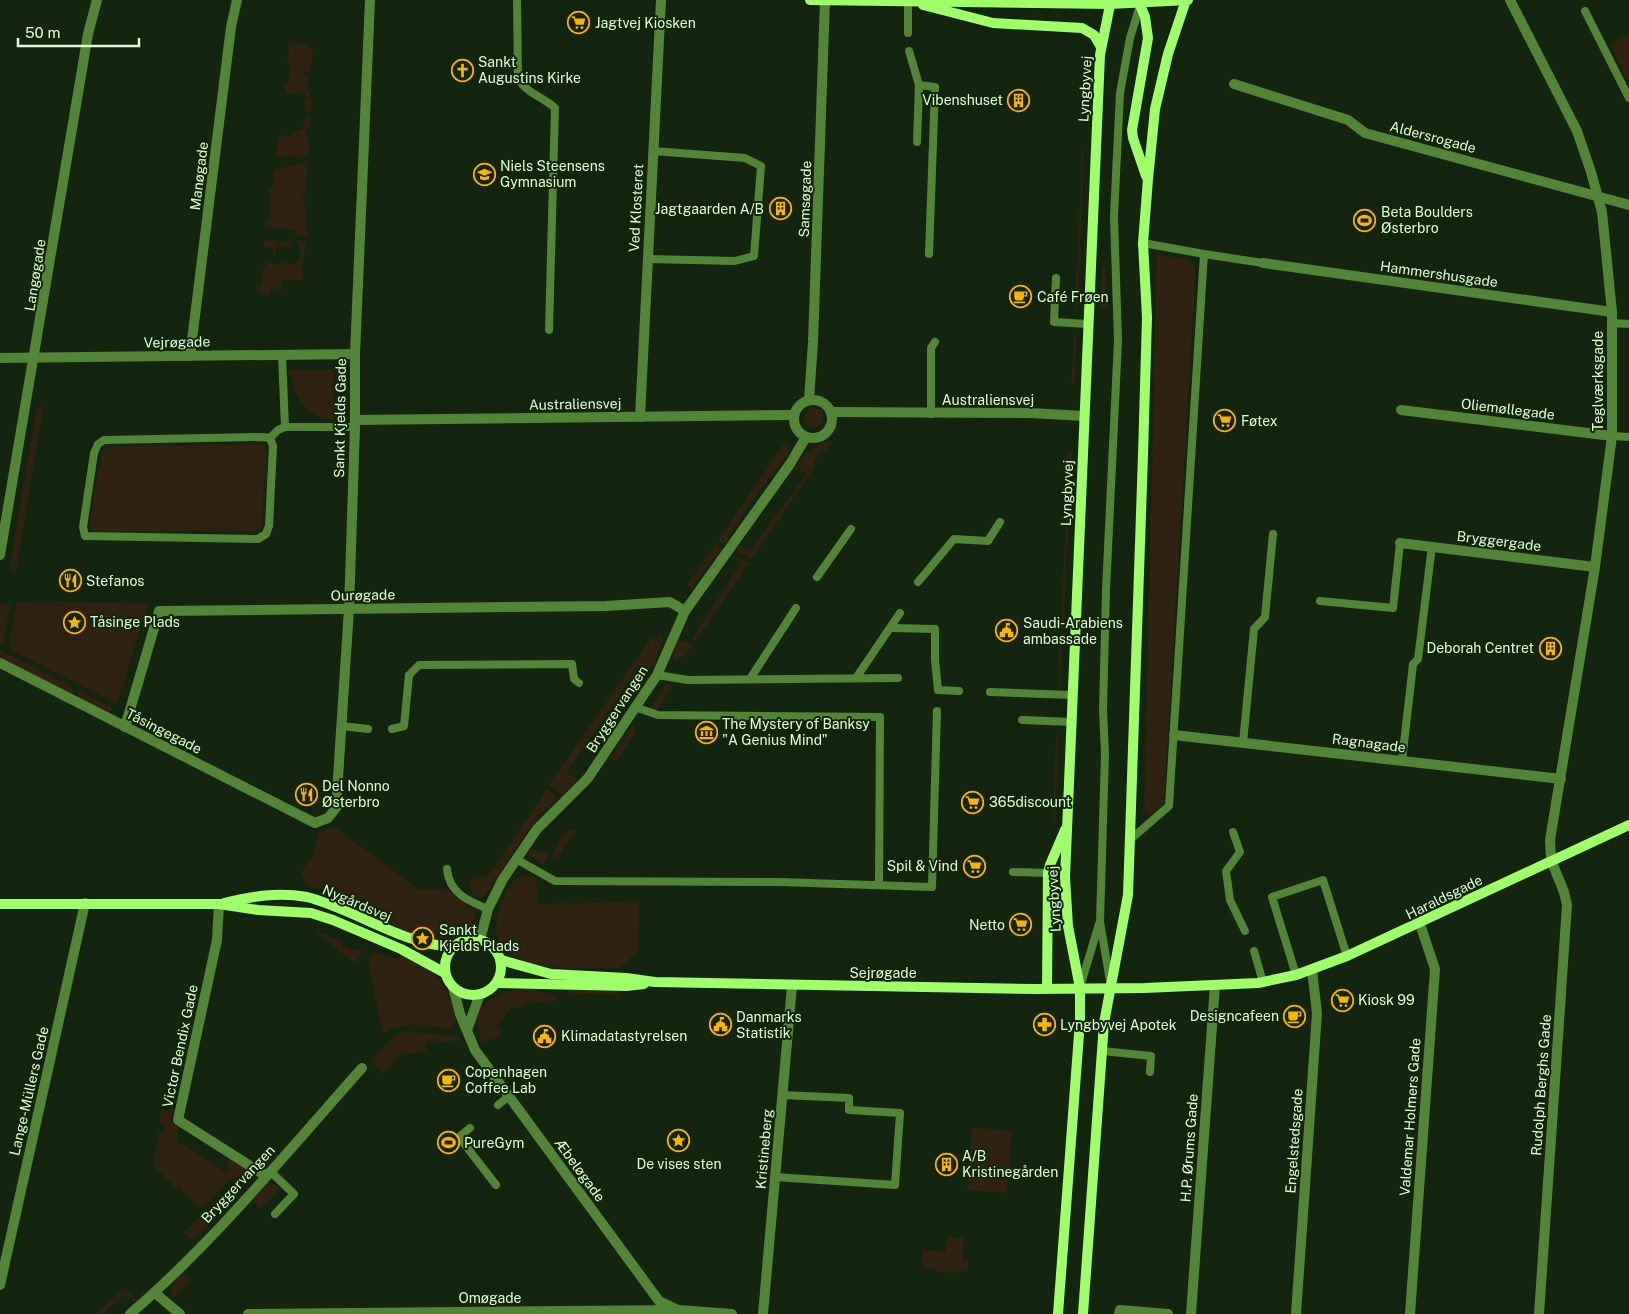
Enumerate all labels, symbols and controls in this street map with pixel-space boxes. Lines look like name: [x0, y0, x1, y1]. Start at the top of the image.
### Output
supermarket icon: Jagtvej Kiosken: [567, 11, 591, 35]
scale bar: [18, 15, 139, 47]
place label: Jagtvej Kiosken: [595, 15, 696, 31]
text: 50 m: [25, 24, 60, 41]
place label: Sankt Augustins Kirke: [478, 54, 581, 86]
street label: Lyngbyvej: [1075, 56, 1095, 122]
church icon: Sankt Augustins Kirke: [450, 58, 474, 82]
building icon: Vibenshuset: [1007, 88, 1031, 112]
place label: Vibenshuset: [922, 92, 1003, 108]
street label: Aldersrogade: [1388, 118, 1478, 156]
street label: Manøgade: [187, 141, 211, 211]
place label: Niels Steensens Gymnasium: [500, 158, 605, 190]
street label: Samsøgade: [796, 160, 814, 238]
school or university icon: Niels Steensens Gymnasium: [472, 162, 496, 186]
street label: Ved Klosteret: [626, 163, 646, 253]
building icon: Jagtgaarden A/B: [768, 197, 792, 221]
place label: Jagtgaarden A/B: [655, 201, 764, 217]
place label: Beta Boulders Østerbro: [1381, 204, 1473, 236]
sports icon: Beta Boulders Østerbro: [1353, 208, 1377, 232]
street label: Langøgade: [21, 238, 49, 312]
street label: Hammershusgade: [1379, 258, 1499, 290]
cafe icon: Café Frøen: [1009, 285, 1033, 309]
place label: Café Frøen: [1037, 289, 1109, 305]
street label: Teglværksgade: [1590, 331, 1606, 431]
street label: Vejrøgade: [144, 333, 210, 351]
street label: Sankt Kjelds Gade: [331, 358, 349, 478]
street label: Australiensvej: [942, 392, 1034, 408]
street label: Australiensvej: [529, 395, 621, 413]
street label: Oliemøllegade: [1460, 395, 1556, 423]
supermarket icon: Føtex: [1213, 409, 1237, 433]
place label: Føtex: [1241, 413, 1278, 429]
street label: Lyngbyvej: [1058, 460, 1076, 526]
street label: Bryggergade: [1456, 528, 1542, 554]
restaurant icon: Stefanos: [58, 569, 82, 593]
place label: Stefanos: [86, 573, 144, 589]
street label: Ourøgade: [331, 586, 395, 604]
place icon: Tåsinge Plads: [62, 610, 86, 634]
place label: Tåsinge Plads: [90, 614, 180, 630]
place label: Saudi-Arabiens ambassade: [1023, 615, 1123, 647]
public building icon: Saudi-Arabiens ambassade: [995, 619, 1019, 643]
building icon: Deborah Centret: [1538, 636, 1562, 660]
place label: Deborah Centret: [1426, 640, 1534, 656]
street label: Bryggervangen: [583, 663, 651, 755]
street label: Tåsingegade: [123, 705, 205, 757]
place label: The Mystery of Banksy "A Genius Mind": [722, 716, 870, 748]
museum icon: The Mystery of Banksy "A Genius Mind": [694, 720, 718, 744]
street label: Ragnagade: [1331, 731, 1407, 755]
place label: Del Nonno Østerbro: [322, 778, 390, 810]
restaurant icon: Del Nonno Østerbro: [294, 782, 318, 806]
supermarket icon: 365discount: [961, 790, 985, 814]
place label: 365discount: [989, 794, 1071, 810]
supermarket icon: Spil & Vind: [962, 854, 986, 878]
place label: Spil & Vind: [887, 858, 958, 874]
street label: Lyngbyvej: [1044, 866, 1064, 932]
street label: Haraldsgade: [1403, 872, 1485, 922]
street label: Nygårdsvej: [320, 881, 394, 925]
supermarket icon: Netto: [1009, 913, 1033, 937]
place label: Netto: [969, 917, 1005, 933]
place label: Sankt Kjelds Plads: [439, 922, 519, 954]
place icon: Sankt Kjelds Plads: [411, 926, 435, 950]
street label: Sejrøgade: [849, 965, 917, 981]
street label: Victor Bendix Gade: [159, 983, 201, 1109]
supermarket icon: Kiosk 99: [1330, 988, 1354, 1012]
place label: Kiosk 99: [1358, 992, 1415, 1008]
cafe icon: Designcafeen: [1283, 1004, 1307, 1028]
place label: Designcafeen: [1190, 1008, 1279, 1024]
place label: Danmarks Statistik: [736, 1009, 802, 1041]
public building icon: Danmarks Statistik: [708, 1013, 732, 1037]
pharmacy icon: Lyngbyvej Apotek: [1032, 1013, 1056, 1037]
street label: Rudolph Berghs Gade: [1528, 1014, 1554, 1156]
place label: Lyngbyvej Apotek: [1060, 1017, 1177, 1033]
public building icon: Klimadatastyrelsen: [533, 1024, 557, 1048]
street label: Lange-Müllers Gade: [6, 1025, 52, 1157]
place label: Klimadatastyrelsen: [561, 1028, 687, 1044]
street label: Valdemar Holmers Gade: [1396, 1037, 1424, 1197]
place label: Copenhagen Coffee Lab: [465, 1064, 547, 1096]
cafe icon: Copenhagen Coffee Lab: [437, 1068, 461, 1092]
street label: Engelstedsgade: [1282, 1088, 1306, 1194]
street label: H.P. Ørums Gade: [1177, 1093, 1201, 1203]
street label: Kristineberg: [753, 1108, 776, 1190]
place icon: De vises sten: [667, 1129, 691, 1153]
sports icon: PureGym: [436, 1131, 460, 1155]
place label: PureGym: [464, 1135, 524, 1151]
street label: Æbeløgade: [552, 1135, 608, 1205]
street label: Bryggervangen: [198, 1142, 278, 1226]
place label: A/B Kristinegården: [962, 1148, 1058, 1180]
building icon: A/B Kristinegården: [934, 1152, 958, 1176]
place label: De vises sten: [637, 1156, 721, 1172]
street label: Omøgade: [459, 1290, 522, 1306]

